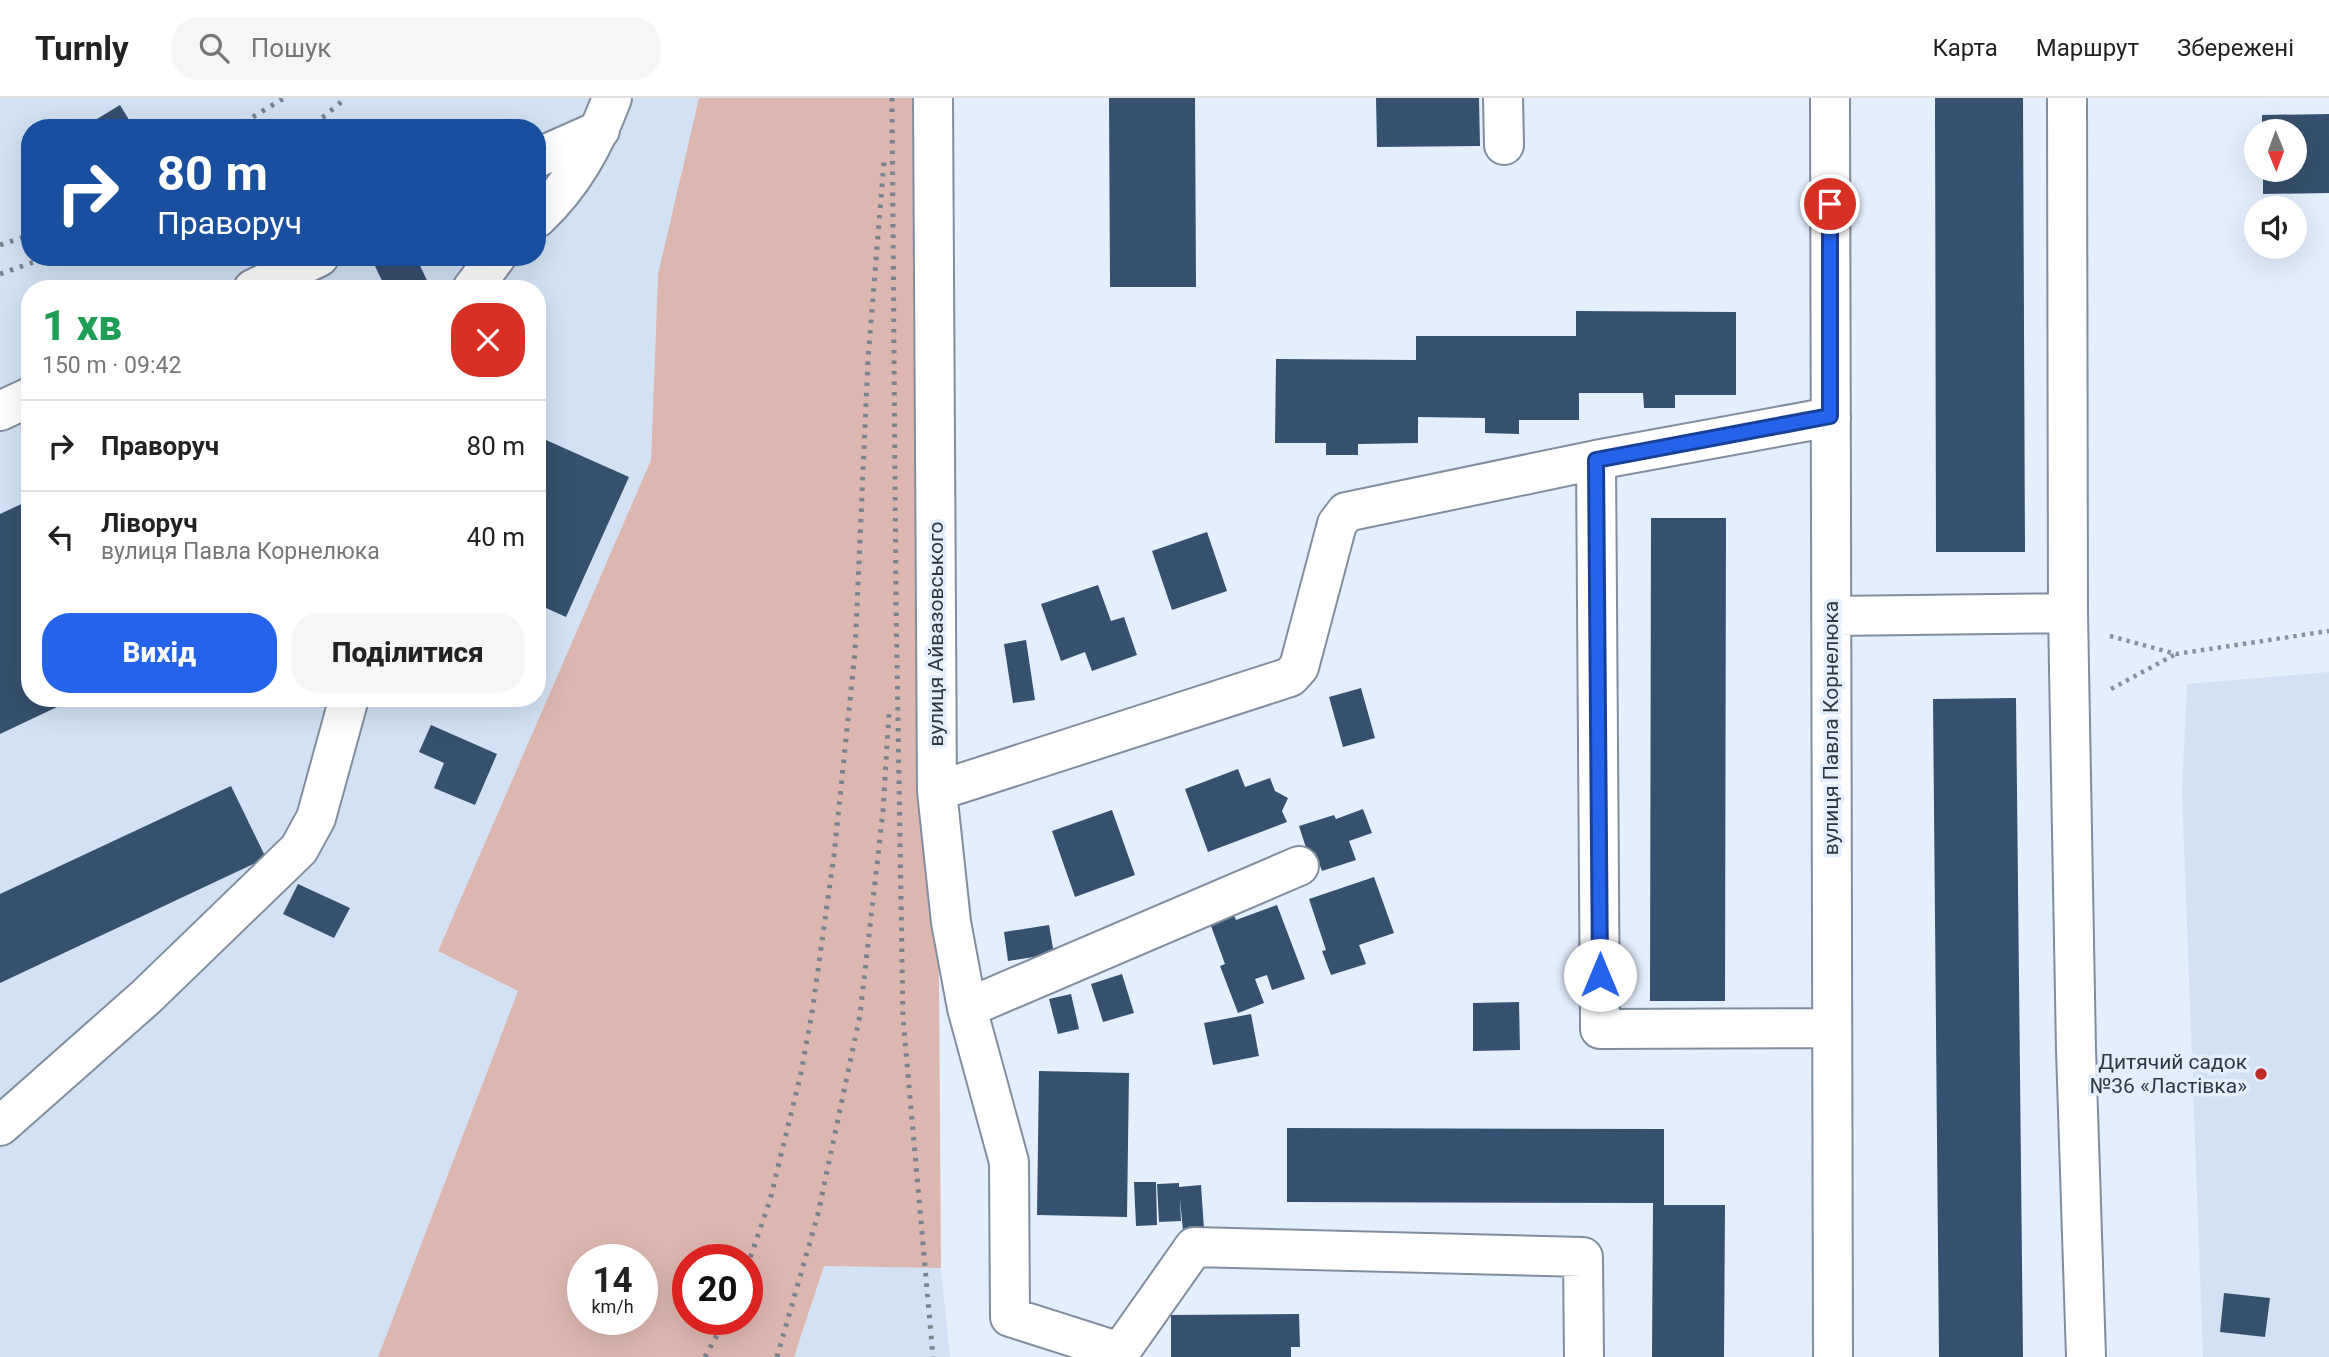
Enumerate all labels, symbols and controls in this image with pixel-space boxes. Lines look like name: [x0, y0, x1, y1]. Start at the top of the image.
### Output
search box: [171, 17, 661, 80]
text: Turnly: [35, 29, 129, 68]
icon: search: [195, 29, 233, 67]
text: Пошук: [251, 33, 331, 63]
text: Карта: [1932, 34, 1998, 62]
text: Маршрут: [2036, 34, 2139, 62]
text: Збережені: [2177, 34, 2294, 62]
north arrow: [2244, 119, 2306, 182]
map controls: [2244, 119, 2307, 259]
text: 80 m: [157, 145, 268, 202]
icon: right: [42, 147, 133, 238]
pin: [1800, 174, 1860, 234]
icon: arrive: [1811, 185, 1849, 223]
button: sound: [2244, 196, 2307, 259]
text: Праворуч: [157, 204, 302, 242]
text: 1 хв: [42, 301, 122, 350]
button: close: [451, 303, 525, 377]
text: 150 m · 09:42: [42, 352, 181, 379]
icon: right: [42, 427, 80, 465]
text: Праворуч: [101, 431, 219, 461]
text: 80 m: [467, 431, 525, 461]
text: Ліворуч: [101, 508, 198, 538]
icon: left: [42, 518, 80, 556]
street label: вулиця Айвазовського: [924, 521, 948, 746]
text: 40 m: [467, 522, 525, 552]
text: вулиця Павла Корнелюка: [101, 538, 380, 565]
street label: вулиця Павла Корнелюка: [1819, 601, 1843, 855]
button: Вихід: [42, 613, 277, 693]
button: Поділитися: [291, 613, 525, 693]
position arrow: [1563, 938, 1637, 1012]
place label: Дитячий садок №36 «Ластівка»: [2090, 1050, 2248, 1098]
marker: Дитячий садок №36 «Ластівка»: [2253, 1066, 2269, 1082]
speed limit sign: 20: [672, 1244, 763, 1335]
text: 14: [592, 1260, 633, 1301]
text: km/h: [591, 1296, 634, 1317]

